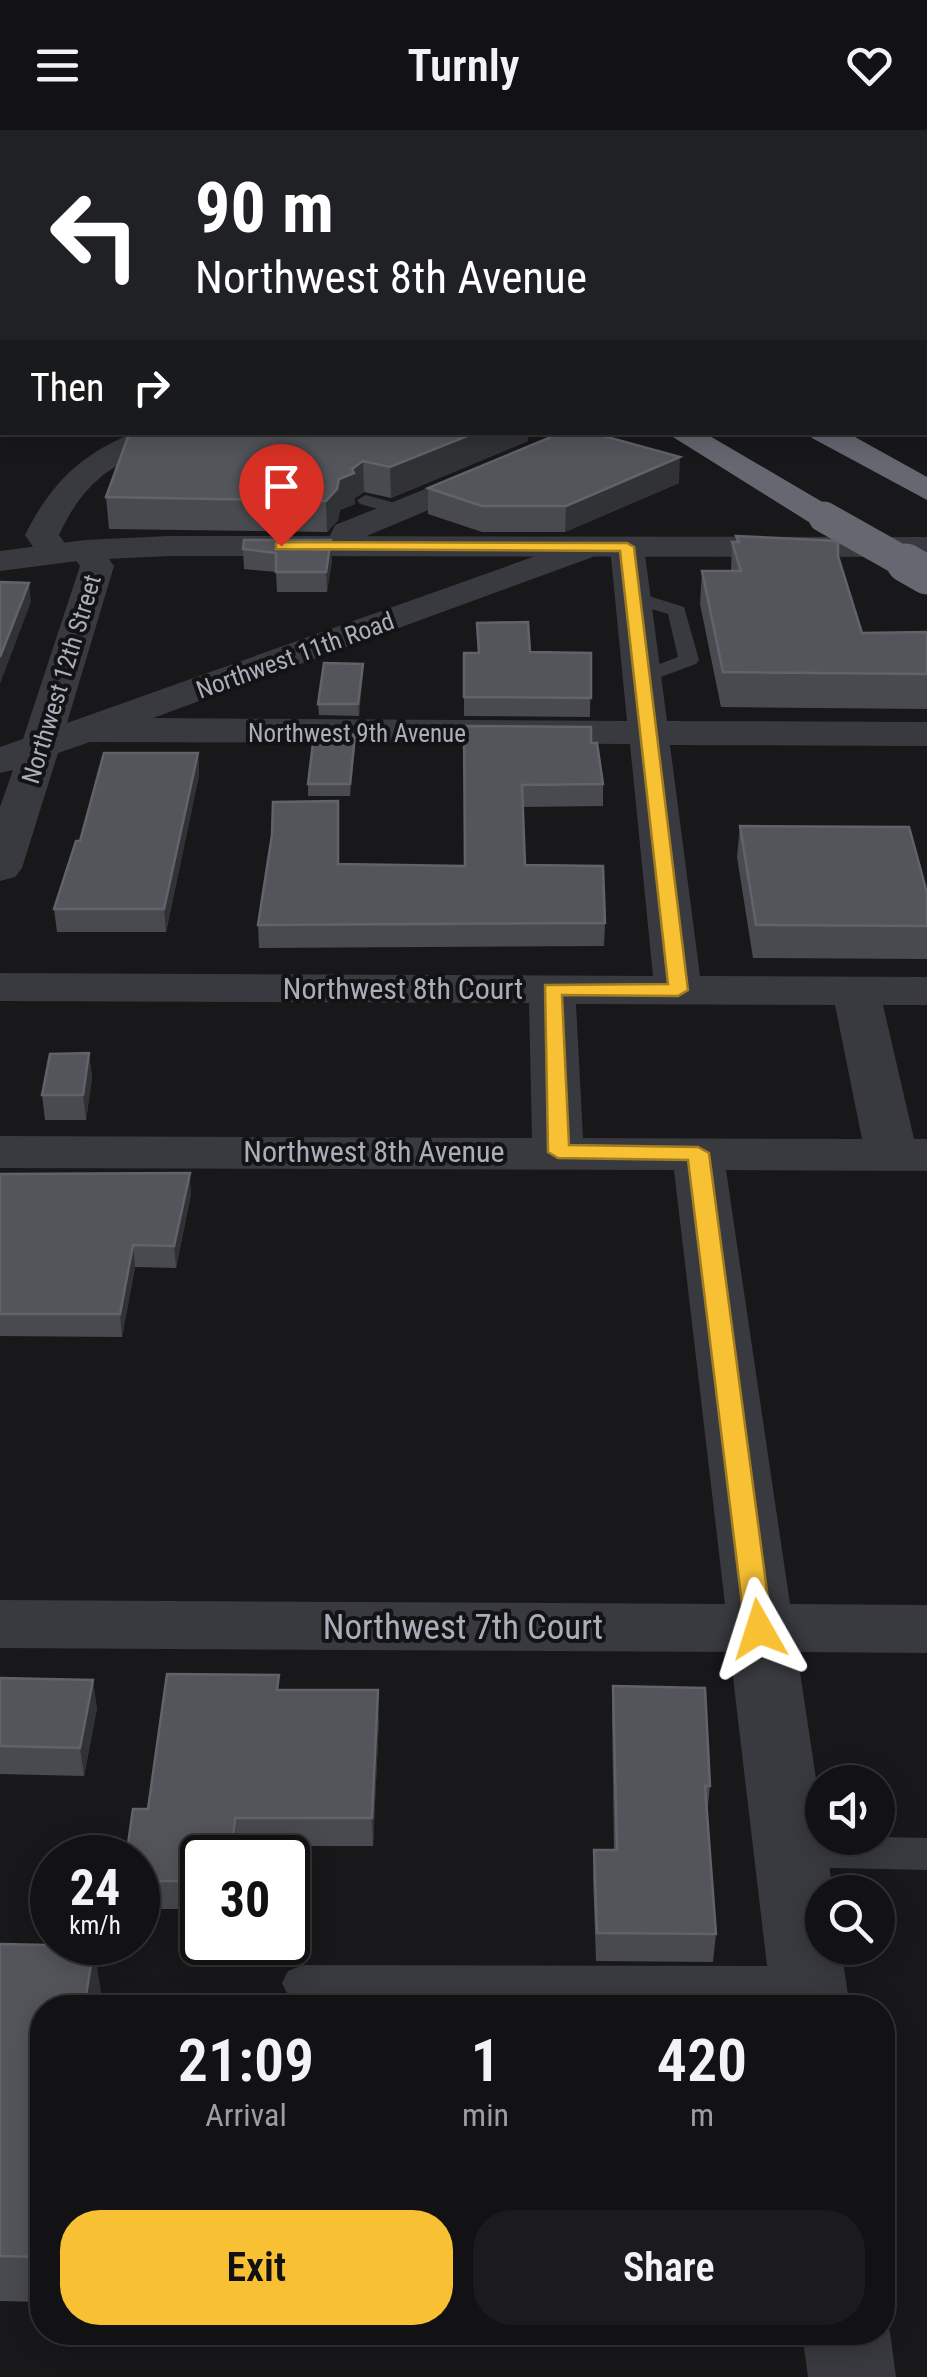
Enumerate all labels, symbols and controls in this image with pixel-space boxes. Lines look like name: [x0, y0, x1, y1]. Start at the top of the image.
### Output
icon: menu: [30, 38, 85, 93]
icon: heart: [842, 38, 897, 93]
text: Turnly: [407, 39, 520, 92]
text: 90 m: [195, 167, 334, 249]
icon: left: [30, 170, 160, 300]
text: Northwest 8th Avenue: [195, 251, 587, 304]
icon: right: [124, 360, 179, 415]
text: Then: [30, 366, 104, 410]
pin: [239, 444, 324, 547]
icon: arrive: [254, 459, 309, 514]
street label: Northwest 12th Street: [16, 571, 107, 787]
street label: Northwest 11th Road: [192, 606, 398, 705]
street label: Northwest 9th Avenue: [248, 719, 466, 748]
street label: Northwest 8th Court: [283, 971, 523, 1006]
street label: Northwest 8th Avenue: [243, 1134, 505, 1169]
position arrow: [707, 1577, 811, 1681]
street label: Northwest 7th Court: [323, 1607, 603, 1648]
map controls: [805, 1765, 895, 1965]
button: sound: [805, 1765, 895, 1855]
speed limit sign: 30: [180, 1835, 310, 1965]
text: 24: [70, 1859, 120, 1917]
button: search: [805, 1875, 895, 1965]
text: km/h: [69, 1911, 121, 1940]
text: 21:09: [178, 2025, 314, 2096]
text: 1: [470, 2025, 501, 2096]
text: 420: [657, 2025, 747, 2096]
text: Arrival: [205, 2096, 287, 2134]
text: min: [462, 2096, 509, 2134]
text: m: [690, 2096, 714, 2134]
button: Exit: [60, 2210, 453, 2325]
button: Share: [473, 2210, 865, 2325]

